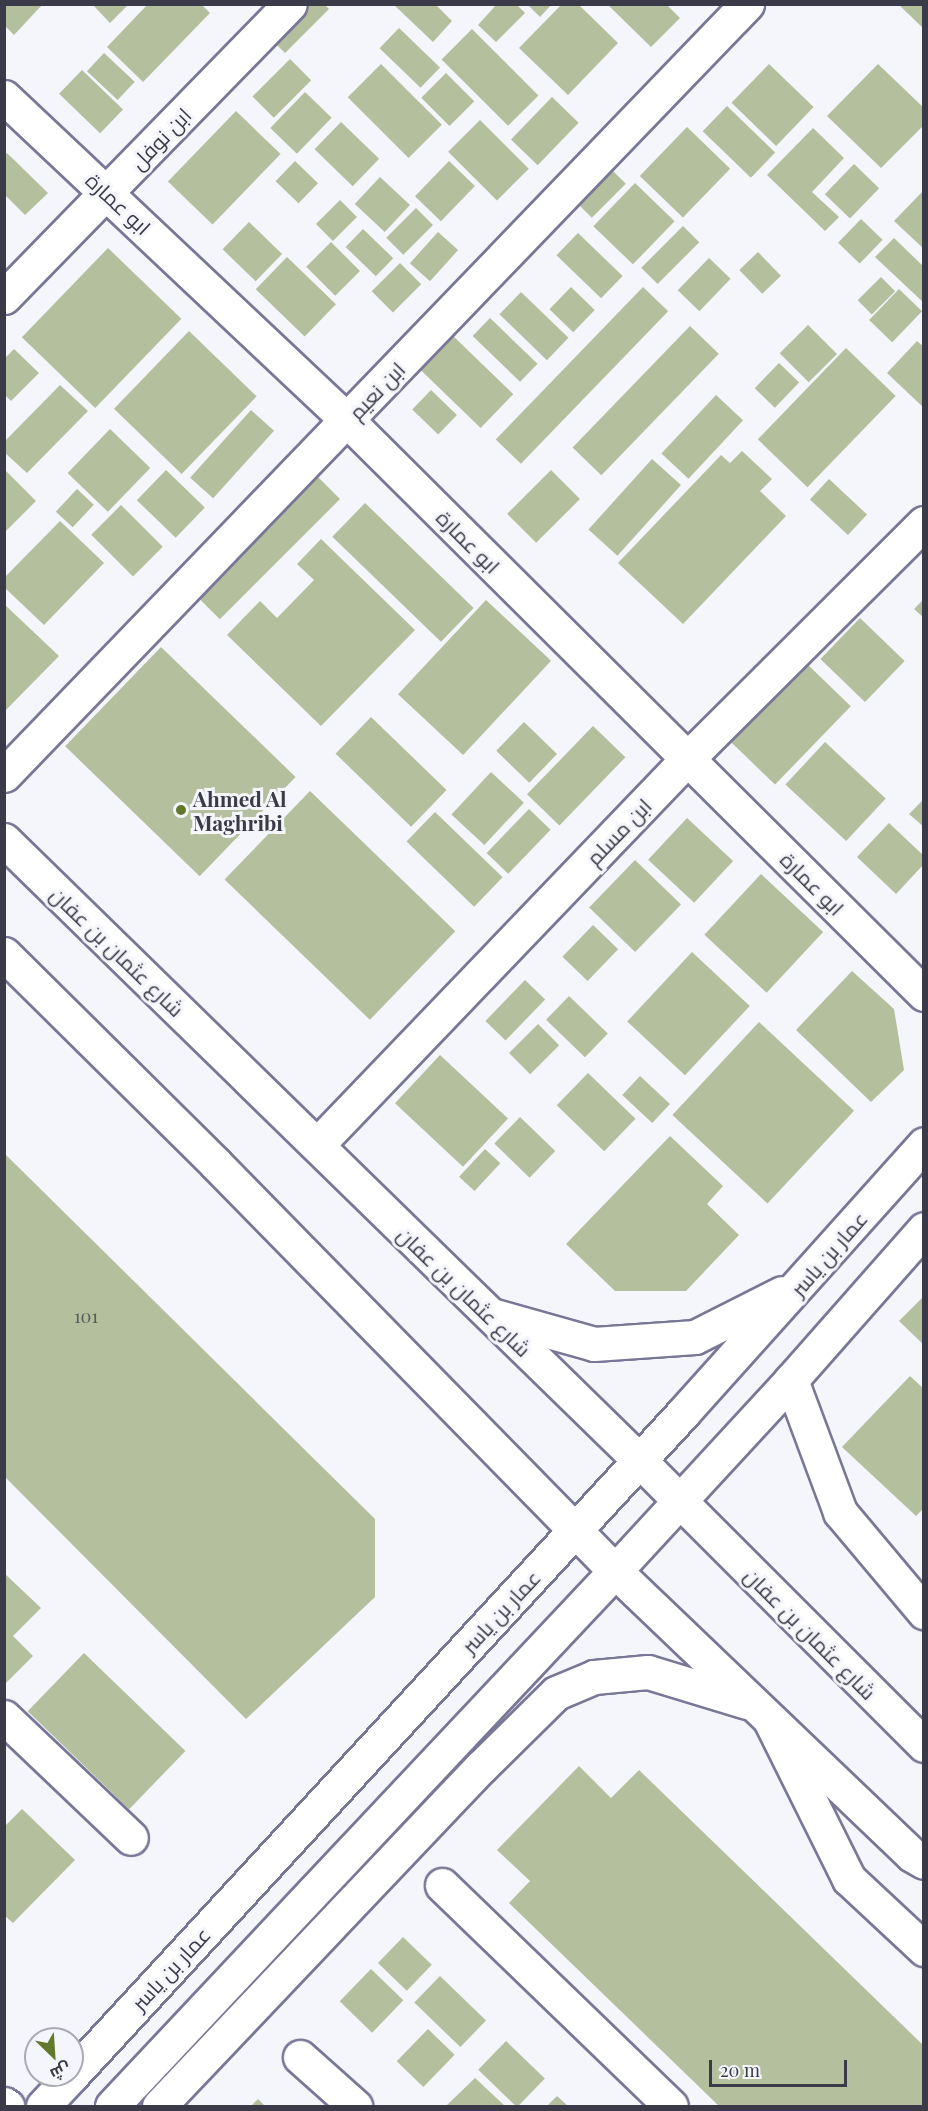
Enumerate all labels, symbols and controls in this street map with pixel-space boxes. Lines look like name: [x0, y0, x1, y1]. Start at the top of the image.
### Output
street label: ابن نوفل: [124, 102, 196, 174]
street label: ابو عمارة: [81, 167, 157, 239]
street label: ابن نعيم: [343, 356, 409, 424]
street label: ابو عمارة: [432, 504, 506, 578]
place label: Ahmed Al Maghribi: [193, 785, 287, 835]
street label: ابن مسلم: [580, 792, 656, 870]
marker: Ahmed Al Maghribi: [174, 803, 188, 817]
street label: ابو عمارة: [776, 846, 850, 920]
street label: شارع عثمان بن عفان: [46, 881, 190, 1021]
street label: عمار بن ياسر: [784, 1205, 872, 1301]
street label: شارع عثمان بن عفان: [393, 1221, 537, 1361]
house number: 101: [74, 1305, 98, 1327]
street label: شارع عثمان بن عفان: [740, 1562, 882, 1704]
street label: عمار بن ياسر: [455, 1564, 545, 1658]
street label: عمار بن ياسر: [125, 1921, 215, 2015]
north arrow: [24, 2027, 84, 2087]
scale bar: [712, 2048, 850, 2086]
text: ش: [47, 2058, 75, 2086]
text: 20 m: [720, 2058, 760, 2082]

